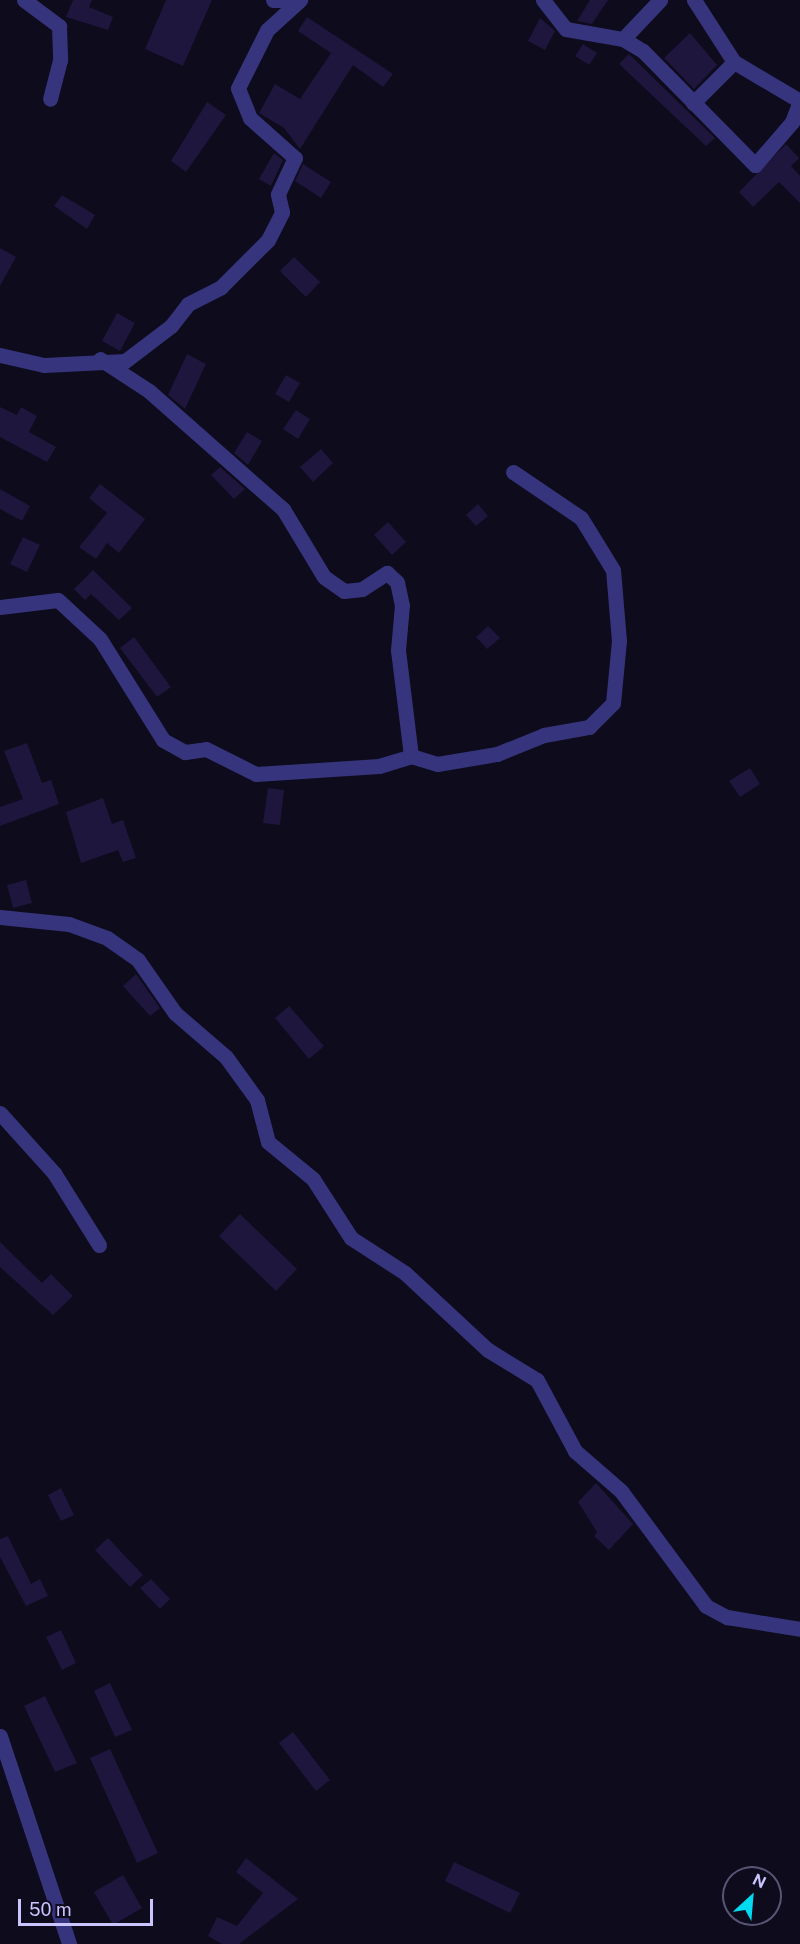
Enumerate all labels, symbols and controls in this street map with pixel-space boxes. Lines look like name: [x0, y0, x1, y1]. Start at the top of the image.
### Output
north arrow: [722, 1866, 782, 1926]
text: N: [749, 1870, 769, 1892]
scale bar: [21, 1887, 156, 1925]
text: 50 m: [29, 1899, 72, 1920]

